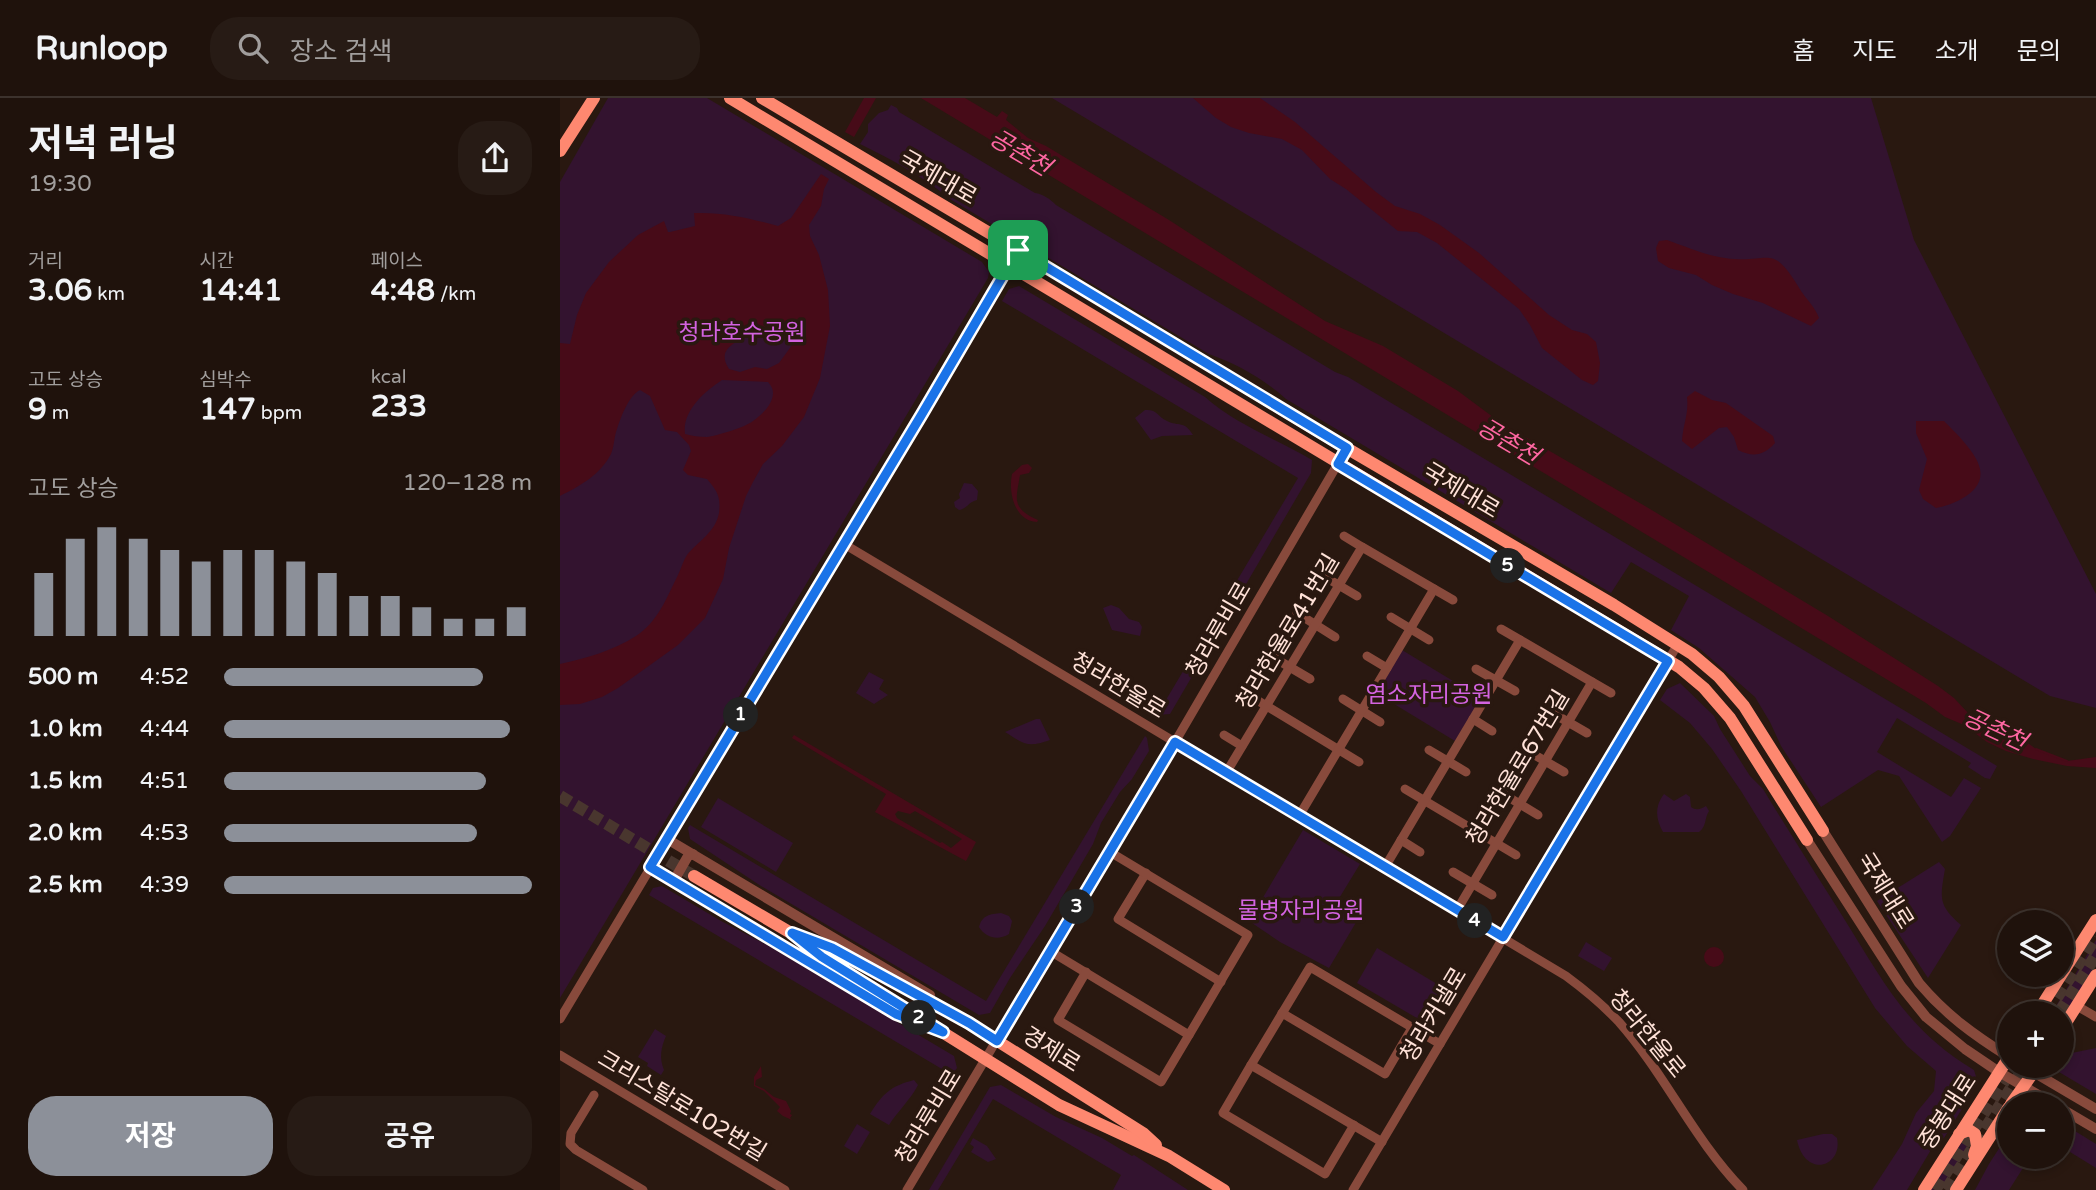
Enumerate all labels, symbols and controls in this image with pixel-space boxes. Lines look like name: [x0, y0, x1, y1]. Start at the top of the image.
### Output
search box: [210, 17, 700, 80]
text: Runloop: [35, 29, 168, 68]
icon: search: [234, 29, 272, 67]
text: 장소 검색: [290, 36, 392, 67]
text: 홈: [1792, 37, 1814, 66]
text: 지도: [1852, 37, 1897, 66]
text: 소개: [1935, 37, 1979, 66]
text: 문의: [2017, 37, 2061, 66]
text: 저녁 러닝: [28, 121, 178, 167]
button: share: [458, 121, 532, 195]
water label: 공촌천: [984, 124, 1058, 184]
street label: 국제대로: [894, 145, 982, 211]
text: 19:30: [28, 170, 92, 198]
pin: [988, 220, 1048, 280]
icon: arrive: [999, 231, 1037, 269]
text: 거리: [28, 250, 63, 272]
text: 시간: [199, 250, 234, 272]
text: 페이스: [371, 250, 423, 272]
text: 3.06: [28, 272, 92, 309]
text: 14:41: [199, 272, 283, 309]
text: 4:48: [371, 272, 435, 309]
text: km: [92, 283, 125, 305]
text: /km: [435, 283, 476, 305]
park label: 청라호수공원: [679, 319, 805, 347]
text: kcal: [371, 366, 406, 388]
text: 고도 상승: [28, 369, 103, 391]
text: 심박수: [199, 369, 252, 391]
text: 233: [371, 388, 427, 425]
text: 9: [28, 391, 47, 428]
text: 147: [199, 391, 256, 428]
text: m: [47, 402, 69, 424]
text: bpm: [256, 402, 302, 424]
water label: 공촌천: [1472, 413, 1546, 473]
street label: 국제대로: [1418, 457, 1504, 525]
text: 120–128 m: [403, 469, 532, 497]
text: 고도 상승: [28, 475, 119, 503]
pin: 5: [1490, 548, 1525, 584]
street label: 청라한울로41번길: [1230, 549, 1346, 715]
text: 5: [1502, 554, 1513, 576]
street label: 청라루비로: [1180, 577, 1258, 683]
street label: 청라한울로: [1065, 647, 1171, 725]
text: 500 m: [28, 663, 98, 691]
text: 4:52: [140, 663, 189, 691]
park label: 염소자리공원: [1366, 681, 1492, 709]
street label: 청라한울로67번길: [1460, 685, 1576, 851]
pin: 1: [724, 698, 758, 732]
text: 1: [735, 703, 746, 725]
water label: 공촌천: [1959, 703, 2034, 758]
text: 1.0 km: [28, 715, 103, 743]
text: 4:44: [140, 715, 189, 743]
text: 1.5 km: [28, 767, 103, 795]
text: 4:51: [140, 767, 189, 795]
text: 2.0 km: [28, 819, 103, 847]
text: 4:53: [140, 819, 189, 847]
street label: 국제대로: [1851, 848, 1919, 934]
text: 2.5 km: [28, 871, 103, 899]
text: 4:39: [140, 871, 189, 899]
pin: 3: [1060, 890, 1094, 924]
text: 3: [1071, 895, 1082, 917]
park label: 물병자리공원: [1238, 897, 1364, 925]
pin: 4: [1458, 904, 1492, 938]
text: 4: [1469, 909, 1480, 931]
map controls: [1997, 910, 2074, 1169]
button: layers: [1997, 910, 2074, 987]
street label: 청라커낼로: [1395, 962, 1473, 1068]
street label: 청라한울로: [1603, 984, 1691, 1084]
pin: 2: [902, 1000, 936, 1035]
button: +: [1997, 1001, 2074, 1078]
text: 2: [913, 1006, 924, 1028]
street label: 경제로: [1017, 1021, 1085, 1079]
street label: 크리스탈로102번길: [593, 1045, 771, 1167]
street label: 청라루비로: [890, 1064, 968, 1170]
street label: 중봉대로: [1913, 1069, 1983, 1155]
button: −: [1997, 1092, 2074, 1169]
button: 저장: [28, 1096, 273, 1176]
button: 공유: [287, 1096, 532, 1176]

